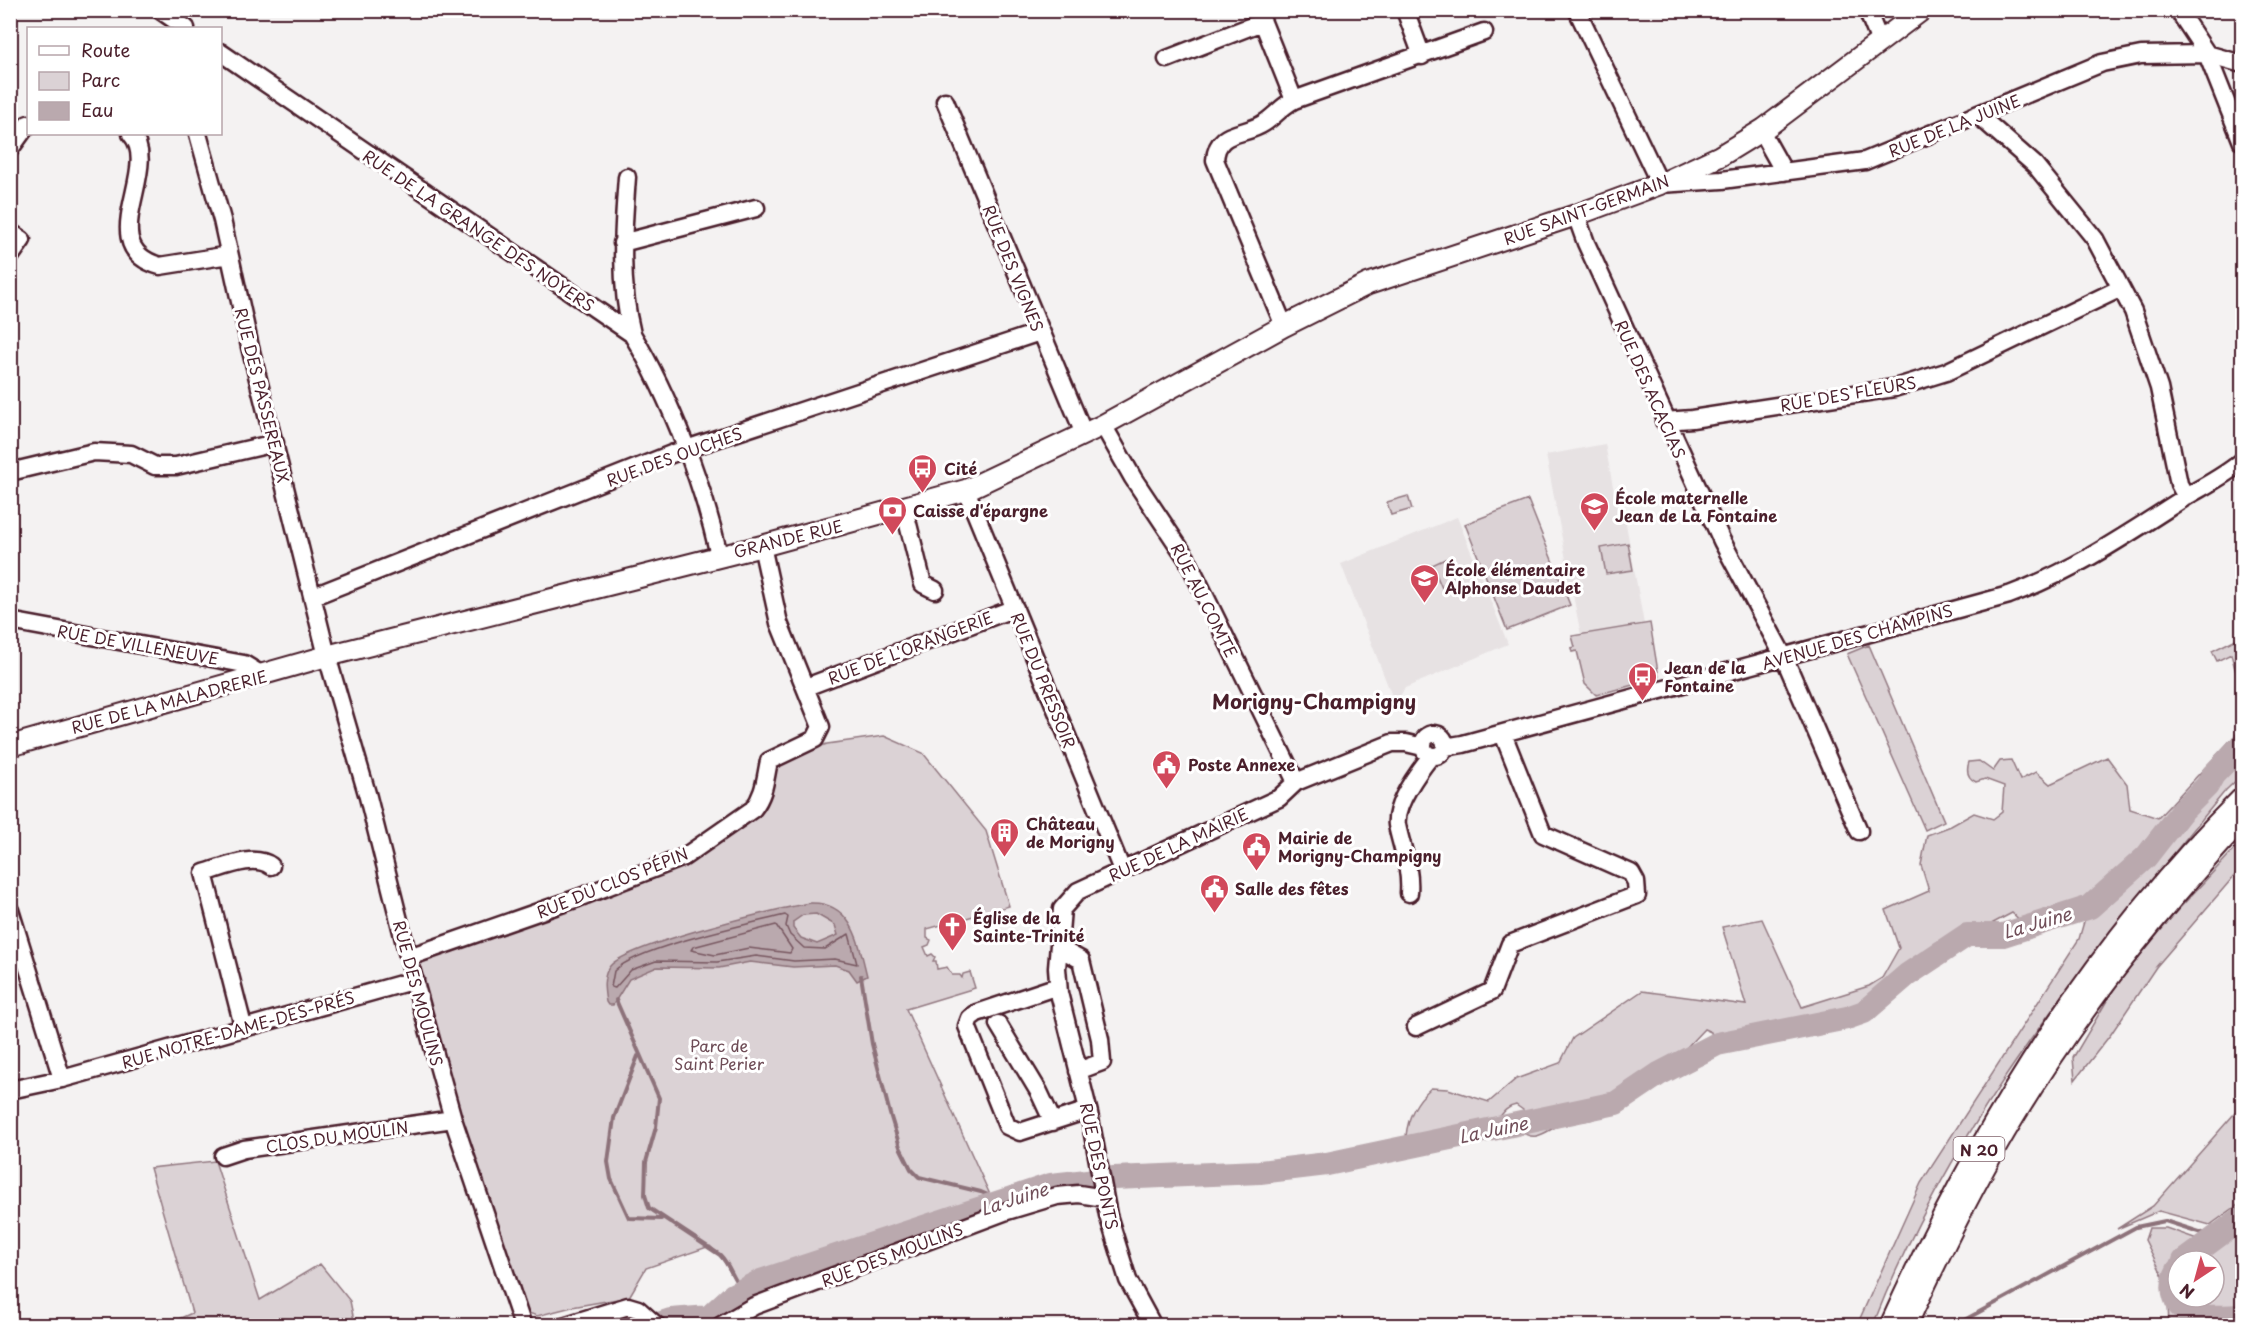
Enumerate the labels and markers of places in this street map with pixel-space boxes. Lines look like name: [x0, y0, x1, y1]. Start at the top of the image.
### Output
bus stop icon: Cité: [907, 452, 939, 494]
place label: Cité: [944, 456, 977, 480]
place label: École maternelle Jean de La Fontaine: [1615, 485, 1777, 527]
school or university icon: École maternelle Jean de La Fontaine: [1578, 490, 1610, 532]
bank icon: Caisse d'épargne: [876, 494, 908, 536]
place label: Caisse d'épargne: [913, 498, 1048, 522]
place label: École élémentaire Alphonse Daudet: [1444, 557, 1585, 599]
school or university icon: École élémentaire Alphonse Daudet: [1408, 562, 1440, 604]
place label: Jean de la Fontaine: [1664, 655, 1746, 697]
bus stop icon: Jean de la Fontaine: [1627, 660, 1659, 702]
public building icon: Poste Annexe: [1151, 748, 1183, 790]
place label: Poste Annexe: [1188, 752, 1296, 776]
place label: Château de Morigny: [1026, 811, 1114, 853]
building icon: Château de Morigny: [989, 816, 1021, 858]
place label: Mairie de Morigny-Champigny: [1278, 825, 1441, 867]
public building icon: Mairie de Morigny-Champigny: [1241, 830, 1273, 872]
public building icon: Salle des fêtes: [1198, 872, 1230, 914]
place label: Salle des fêtes: [1235, 876, 1349, 900]
place label: Église de la Sainte-Trinité: [973, 905, 1085, 947]
church icon: Église de la Sainte-Trinité: [936, 910, 968, 952]

